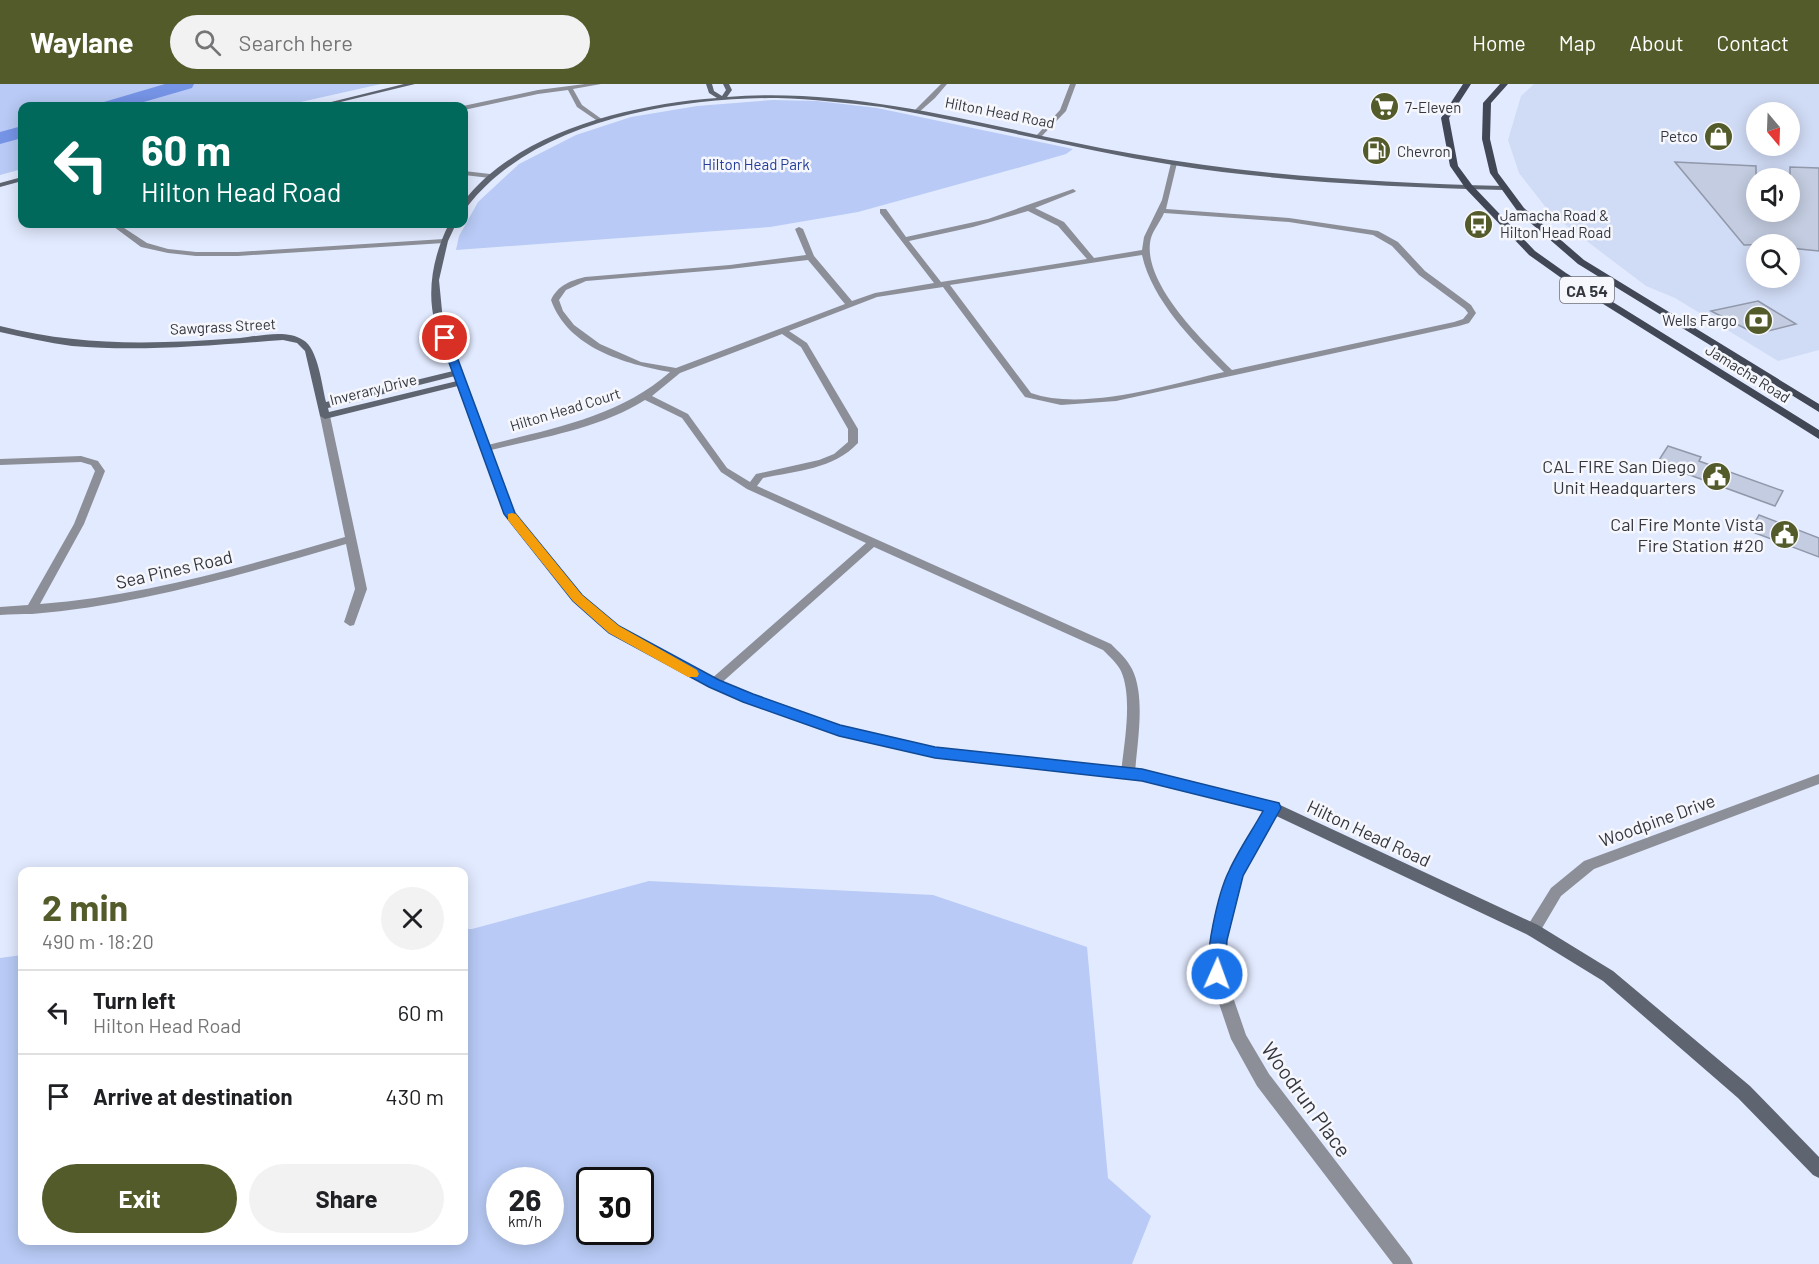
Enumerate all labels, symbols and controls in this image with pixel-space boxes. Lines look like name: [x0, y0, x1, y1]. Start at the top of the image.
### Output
search box: [170, 15, 590, 69]
text: Waylane: [30, 25, 134, 59]
icon: search: [191, 26, 224, 59]
text: Search here: [239, 29, 353, 55]
text: Home: [1472, 30, 1526, 55]
text: Map: [1559, 30, 1596, 55]
text: About: [1629, 30, 1684, 55]
text: Contact: [1717, 30, 1789, 55]
supermarket icon: 7-Eleven: [1368, 91, 1400, 123]
street label: Hilton Head Road: [944, 93, 1056, 131]
place label: 7-Eleven: [1405, 98, 1461, 116]
north arrow: [1746, 102, 1800, 156]
map controls: [1746, 102, 1800, 288]
shop icon: Petco: [1703, 120, 1735, 152]
text: 60 m: [141, 124, 231, 174]
icon: left: [42, 126, 120, 204]
place label: Petco: [1660, 127, 1698, 145]
fuel station icon: Chevron: [1360, 135, 1392, 167]
place label: Chevron: [1397, 142, 1451, 160]
park label: Hilton Head Park: [702, 155, 810, 173]
button: sound: [1746, 168, 1800, 222]
text: Hilton Head Road: [141, 175, 341, 207]
place label: Jamacha Road & Hilton Head Road: [1500, 206, 1611, 241]
bus stop icon: Jamacha Road & Hilton Head Road: [1463, 208, 1495, 240]
button: search: [1746, 234, 1800, 288]
road number: CA 54: [1560, 277, 1614, 303]
bank icon: Wells Fargo: [1742, 304, 1774, 336]
place label: Wells Fargo: [1662, 311, 1737, 329]
pin: [419, 312, 470, 363]
street label: Sawgrass Street: [170, 314, 276, 338]
icon: arrive: [428, 321, 461, 354]
street label: Jamacha Road: [1702, 340, 1794, 406]
street label: Inverary Drive: [328, 369, 418, 409]
street label: Hilton Head Court: [508, 384, 622, 434]
place label: CAL FIRE San Diego Unit Headquarters: [1542, 455, 1696, 498]
public building icon: CAL FIRE San Diego Unit Headquarters: [1701, 460, 1733, 492]
place label: Cal Fire Monte Vista Fire Station #20: [1610, 513, 1764, 556]
public building icon: Cal Fire Monte Vista Fire Station #20: [1769, 518, 1801, 550]
street label: Sea Pines Road: [113, 545, 235, 593]
street label: Woodpine Drive: [1596, 789, 1718, 851]
street label: Hilton Head Road: [1304, 795, 1434, 871]
text: 2 min: [42, 885, 128, 928]
button: close: [381, 887, 444, 950]
text: 490 m · 18:20: [42, 929, 154, 953]
position arrow: [1185, 942, 1249, 1006]
text: Turn left: [93, 987, 176, 1013]
icon: left: [42, 996, 75, 1029]
text: 60 m: [398, 999, 444, 1025]
text: Hilton Head Road: [93, 1013, 241, 1037]
street label: Woodrun Place: [1257, 1037, 1357, 1161]
icon: arrive: [42, 1080, 75, 1113]
text: Arrive at destination: [93, 1083, 292, 1109]
text: 430 m: [386, 1083, 444, 1109]
button: Exit: [42, 1164, 237, 1233]
button: Share: [249, 1164, 444, 1233]
speed limit sign: 30: [576, 1167, 654, 1245]
text: 26: [509, 1181, 541, 1217]
text: km/h: [508, 1212, 542, 1230]

